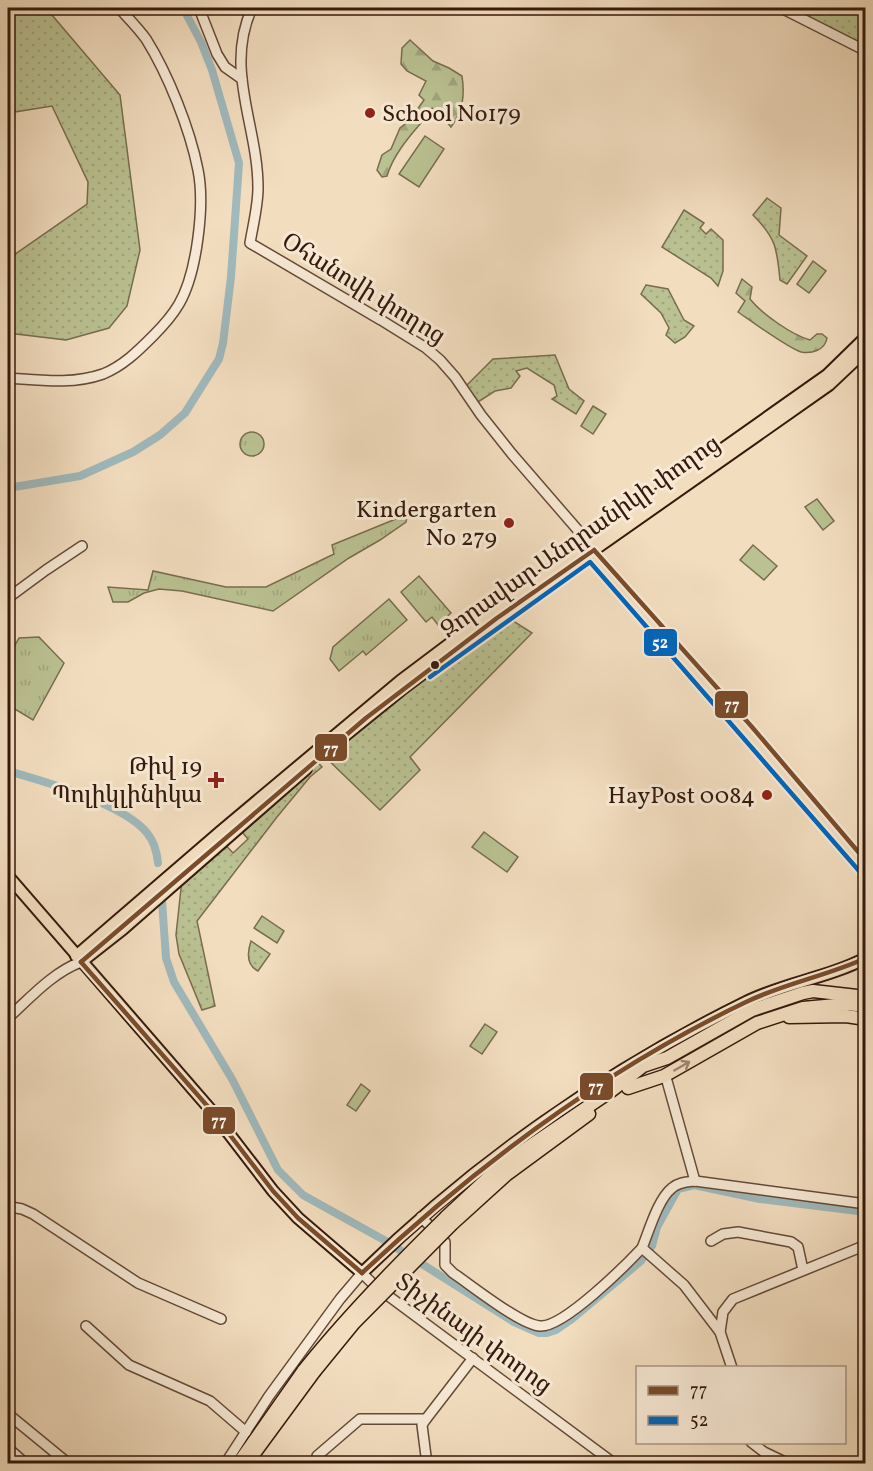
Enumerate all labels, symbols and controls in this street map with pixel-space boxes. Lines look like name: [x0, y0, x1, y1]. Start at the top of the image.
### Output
place label: School No179: [382, 98, 521, 132]
marker: School No179: [363, 106, 377, 120]
street label: Օհանովի փողոց: [274, 226, 452, 354]
street label: Զորավար Անդրանիկի փողոց: [434, 428, 728, 647]
place label: Kindergarten No 279: [356, 494, 497, 556]
marker: Kindergarten No 279: [502, 516, 516, 530]
line badge: 52: [643, 628, 678, 657]
text: 52: [652, 633, 668, 655]
unlabelled marker: [429, 659, 441, 671]
line badge: 77: [714, 690, 749, 719]
text: 77: [724, 695, 740, 717]
line badge: 77: [314, 733, 348, 762]
text: 77: [323, 739, 339, 761]
place label: Թիվ 19 Պոլիկլինիկա: [52, 751, 202, 813]
marker: Թիվ 19 Պոլիկլինիկա: [207, 771, 225, 789]
place label: HayPost 0084: [608, 780, 755, 814]
marker: HayPost 0084: [760, 788, 774, 802]
one-way arrow: [673, 1060, 690, 1072]
line badge: 77: [579, 1072, 614, 1101]
text: 77: [588, 1077, 604, 1099]
line badge: 77: [202, 1106, 236, 1135]
text: 77: [211, 1111, 227, 1133]
street label: Տիչինայի փողոց: [388, 1266, 558, 1403]
legend: [636, 1366, 846, 1444]
text: 77: [690, 1379, 707, 1404]
text: 52: [690, 1409, 708, 1434]

